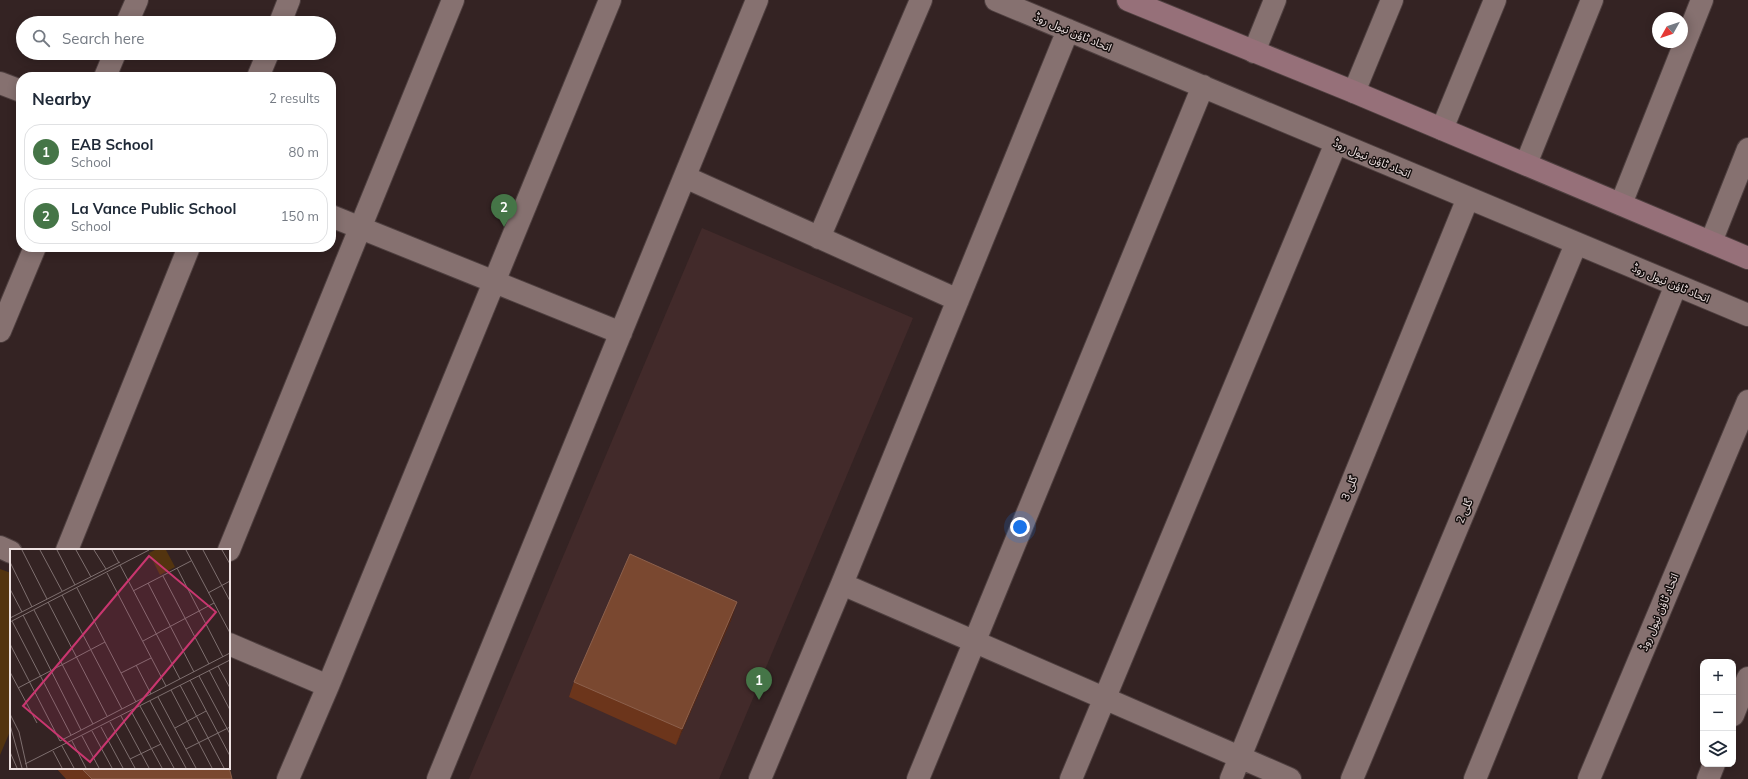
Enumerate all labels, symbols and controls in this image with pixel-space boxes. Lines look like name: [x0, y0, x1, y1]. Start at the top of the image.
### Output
street label: اتحاد ٹاؤن نیول روڈ: [1032, 9, 1114, 55]
north arrow: [1652, 12, 1688, 48]
search box: [16, 16, 336, 60]
icon: search: [30, 27, 52, 49]
text: Search here: [62, 29, 144, 48]
text: Nearby: [32, 88, 91, 109]
text: 2 results: [269, 90, 320, 106]
text: EAB School: [71, 135, 153, 154]
street label: اتحاد ٹاؤن نیول روڈ: [1331, 135, 1413, 181]
text: 1: [42, 144, 50, 160]
text: 80 m: [289, 144, 319, 160]
text: School: [71, 154, 111, 170]
pin: 2: [491, 194, 517, 227]
text: La Vance Public School: [71, 199, 236, 218]
text: 2: [42, 208, 50, 224]
text: 150 m: [281, 208, 319, 224]
text: School: [71, 218, 111, 234]
street label: اتحاد ٹاؤن نیول روڈ: [1630, 260, 1712, 306]
street label: گلی 3: [1338, 473, 1360, 502]
street label: گلی 2: [1453, 496, 1476, 525]
your location: [1010, 517, 1030, 537]
inset map: [10, 549, 230, 769]
street label: اتحاد ٹاؤن نیول روڈ: [1636, 571, 1682, 653]
map controls: [1700, 659, 1736, 767]
button: +: [1700, 659, 1736, 695]
pin: 1: [746, 667, 772, 700]
button: −: [1700, 695, 1736, 731]
button: layers: [1700, 731, 1736, 767]

